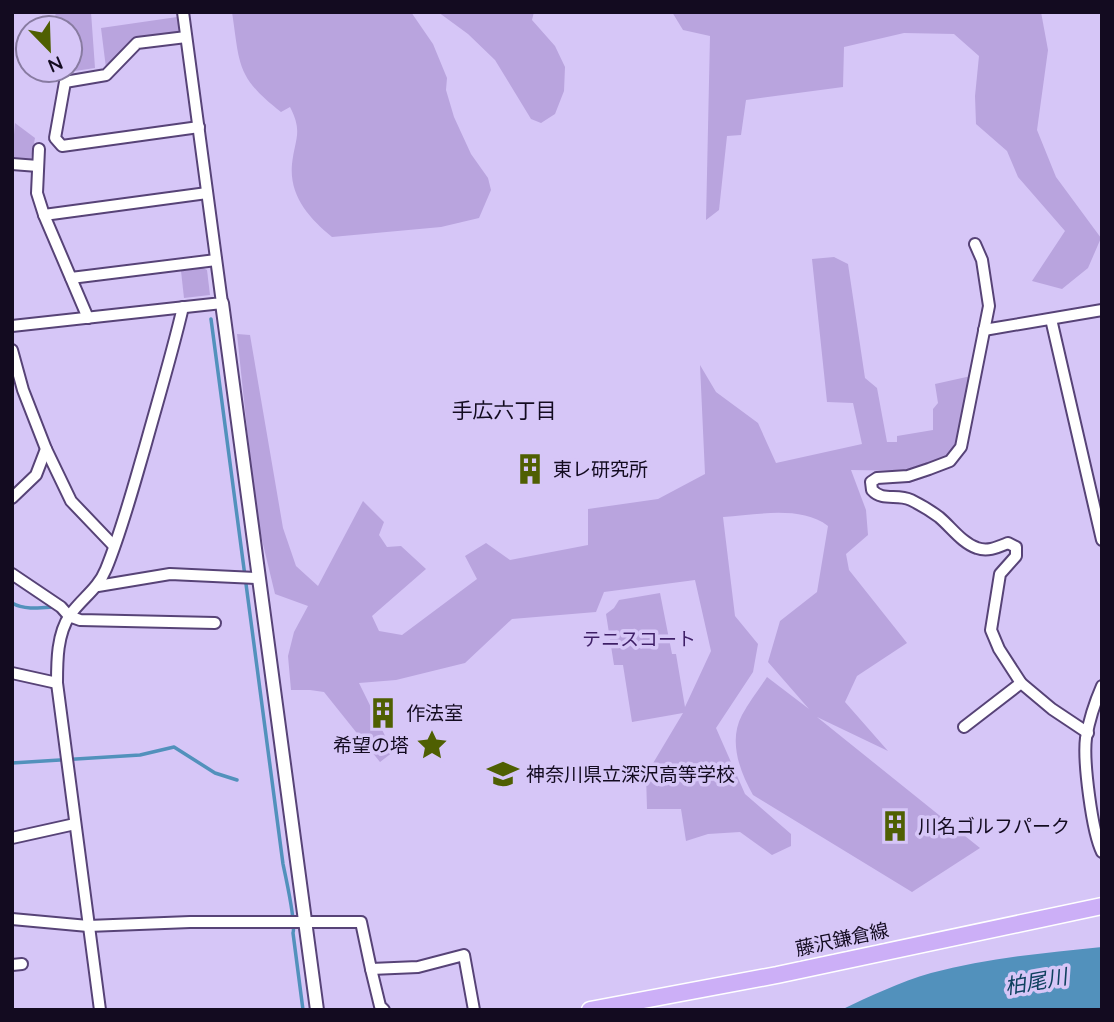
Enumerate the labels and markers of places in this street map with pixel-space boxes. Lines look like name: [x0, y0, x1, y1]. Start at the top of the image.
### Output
building icon: 東レ研究所: [513, 452, 547, 486]
place label: 東レ研究所: [553, 457, 648, 481]
building icon: 作法室: [366, 696, 400, 730]
place label: 作法室: [406, 701, 463, 725]
place icon: 希望の塔: [415, 728, 449, 762]
place label: 希望の塔: [333, 733, 409, 757]
school or university icon: 神奈川県立深沢高等学校: [486, 757, 520, 791]
place label: 神奈川県立深沢高等学校: [526, 762, 735, 786]
building icon: 川名ゴルフパーク: [878, 809, 912, 843]
place label: 川名ゴルフパーク: [918, 814, 1070, 838]

